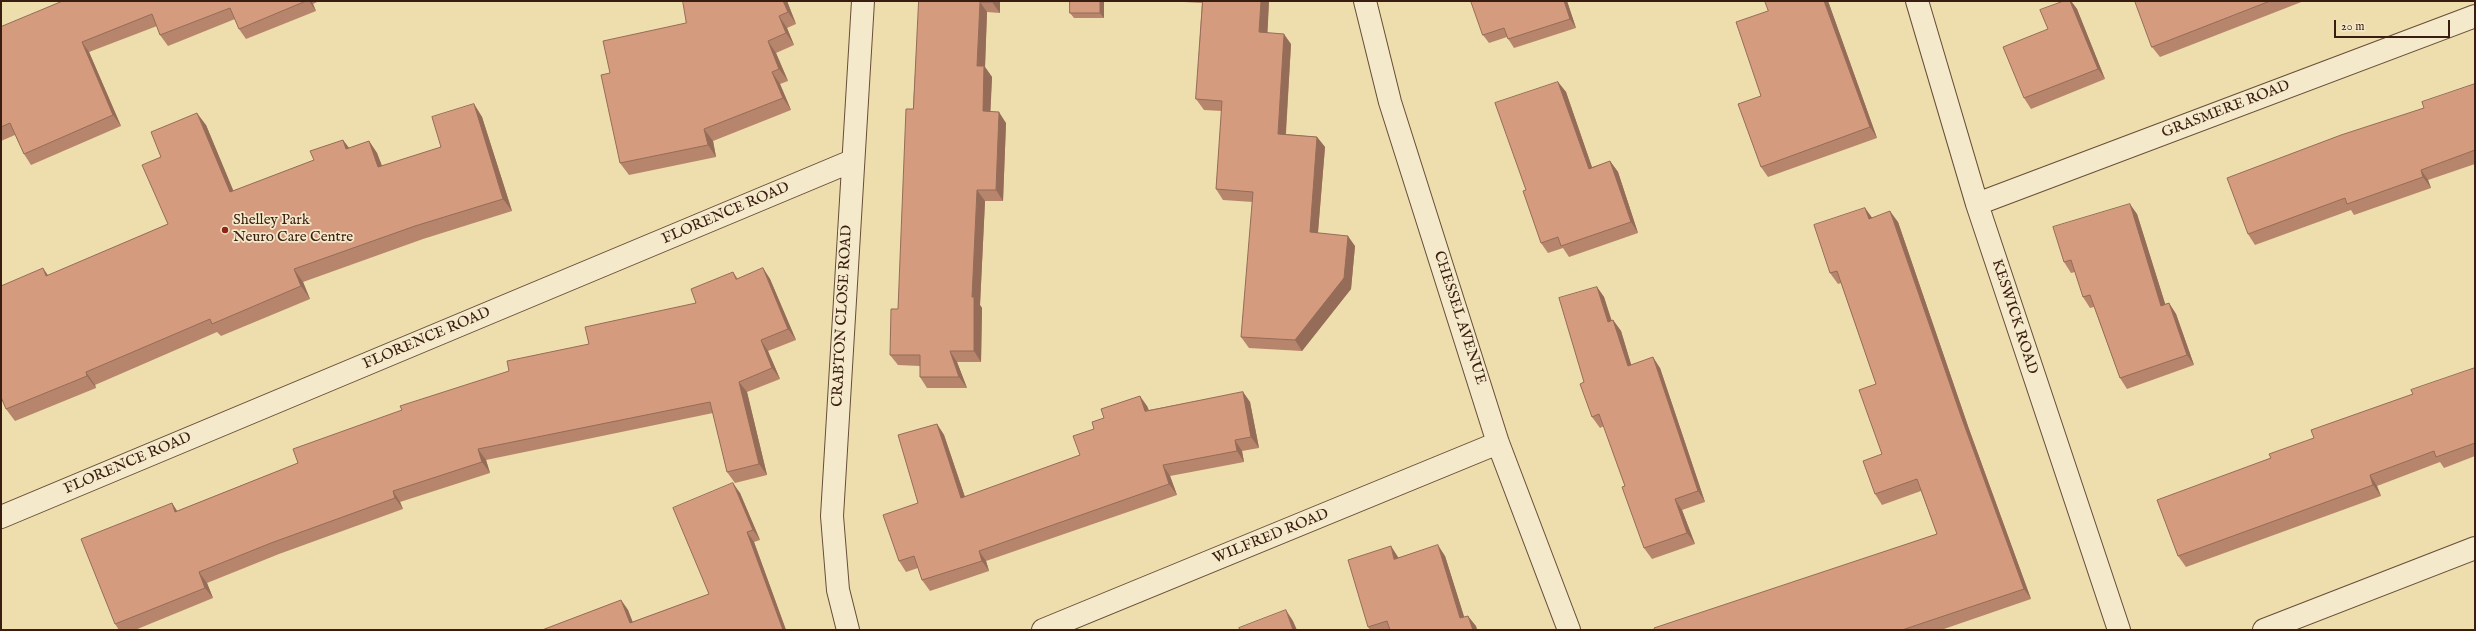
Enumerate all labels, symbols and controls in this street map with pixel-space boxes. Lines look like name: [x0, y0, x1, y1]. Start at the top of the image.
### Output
scale bar: [2336, 12, 2452, 38]
text: 20 m: [2341, 19, 2364, 34]
street label: GRASMERE ROAD: [2159, 77, 2293, 143]
street label: FLORENCE ROAD: [660, 179, 792, 249]
place label: Shelley Park Neuro Care Centre: [233, 212, 353, 247]
marker: Shelley Park Neuro Care Centre: [220, 225, 230, 235]
street label: CRABTON CLOSE ROAD: [829, 225, 857, 407]
street label: CHESSEL AVENUE: [1429, 249, 1489, 387]
street label: KESWICK ROAD: [1987, 257, 2041, 377]
street label: FLORENCE ROAD: [361, 304, 493, 374]
street label: FLORENCE ROAD: [62, 429, 194, 499]
street label: WILFRED ROAD: [1210, 506, 1332, 568]

